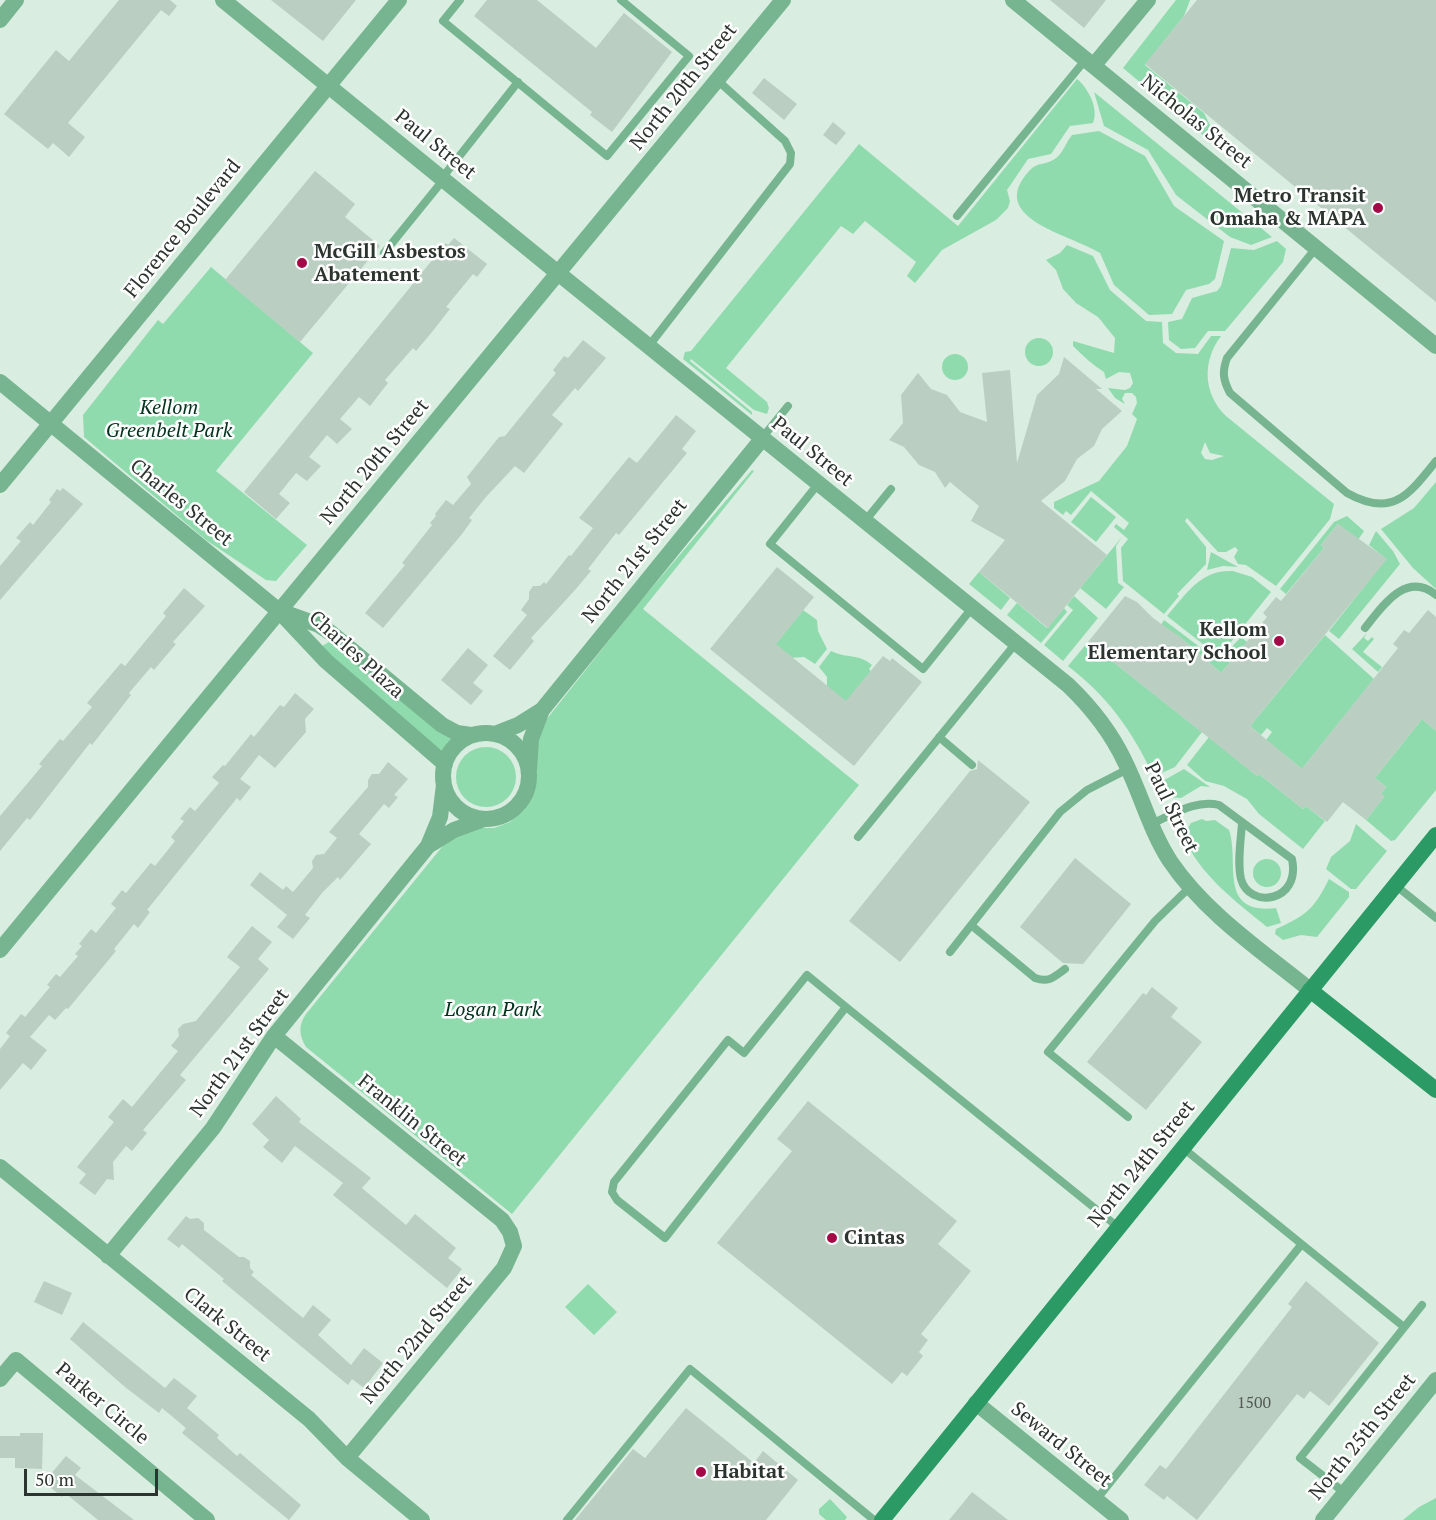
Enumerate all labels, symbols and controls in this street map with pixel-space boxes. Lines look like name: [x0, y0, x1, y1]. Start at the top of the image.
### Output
street label: North 20th Street: [626, 19, 742, 155]
street label: Nicholas Street: [1136, 70, 1256, 174]
street label: Paul Street: [389, 105, 481, 185]
street label: Florence Boulevard: [120, 155, 246, 303]
place label: Metro Transit Omaha & MAPA: [1210, 184, 1366, 231]
marker: Metro Transit Omaha & MAPA: [1371, 201, 1385, 215]
place label: McGill Asbestos Abatement: [314, 240, 466, 287]
marker: McGill Asbestos Abatement: [295, 256, 309, 270]
street label: North 20th Street: [316, 394, 434, 530]
park label: Kellom Greenbelt Park: [106, 396, 232, 443]
street label: Paul Street: [766, 412, 858, 492]
street label: Charles Street: [125, 454, 237, 552]
street label: North 21st Street: [578, 494, 692, 628]
street label: Charles Plaza: [303, 606, 409, 704]
place label: Kellom Elementary School: [1088, 618, 1267, 665]
marker: Kellom Elementary School: [1272, 634, 1286, 648]
street label: Paul Street: [1139, 759, 1203, 857]
street label: North 21st Street: [185, 984, 295, 1122]
park label: Logan Park: [445, 998, 541, 1022]
street label: Franklin Street: [353, 1070, 471, 1172]
street label: North 24th Street: [1084, 1096, 1200, 1232]
place label: Cintas: [844, 1226, 905, 1250]
marker: Cintas: [825, 1231, 839, 1245]
street label: North 22nd Street: [356, 1271, 478, 1409]
street label: Clark Street: [179, 1283, 275, 1367]
street label: Parker Circle: [50, 1358, 154, 1450]
street label: North 25th Street: [1305, 1369, 1421, 1505]
house number: 1500: [1237, 1393, 1271, 1413]
street label: Seward Street: [1006, 1397, 1116, 1493]
scale bar: [27, 1457, 160, 1495]
place label: Habitat: [713, 1460, 785, 1484]
marker: Habitat: [694, 1465, 708, 1479]
text: 50 m: [35, 1467, 74, 1491]

